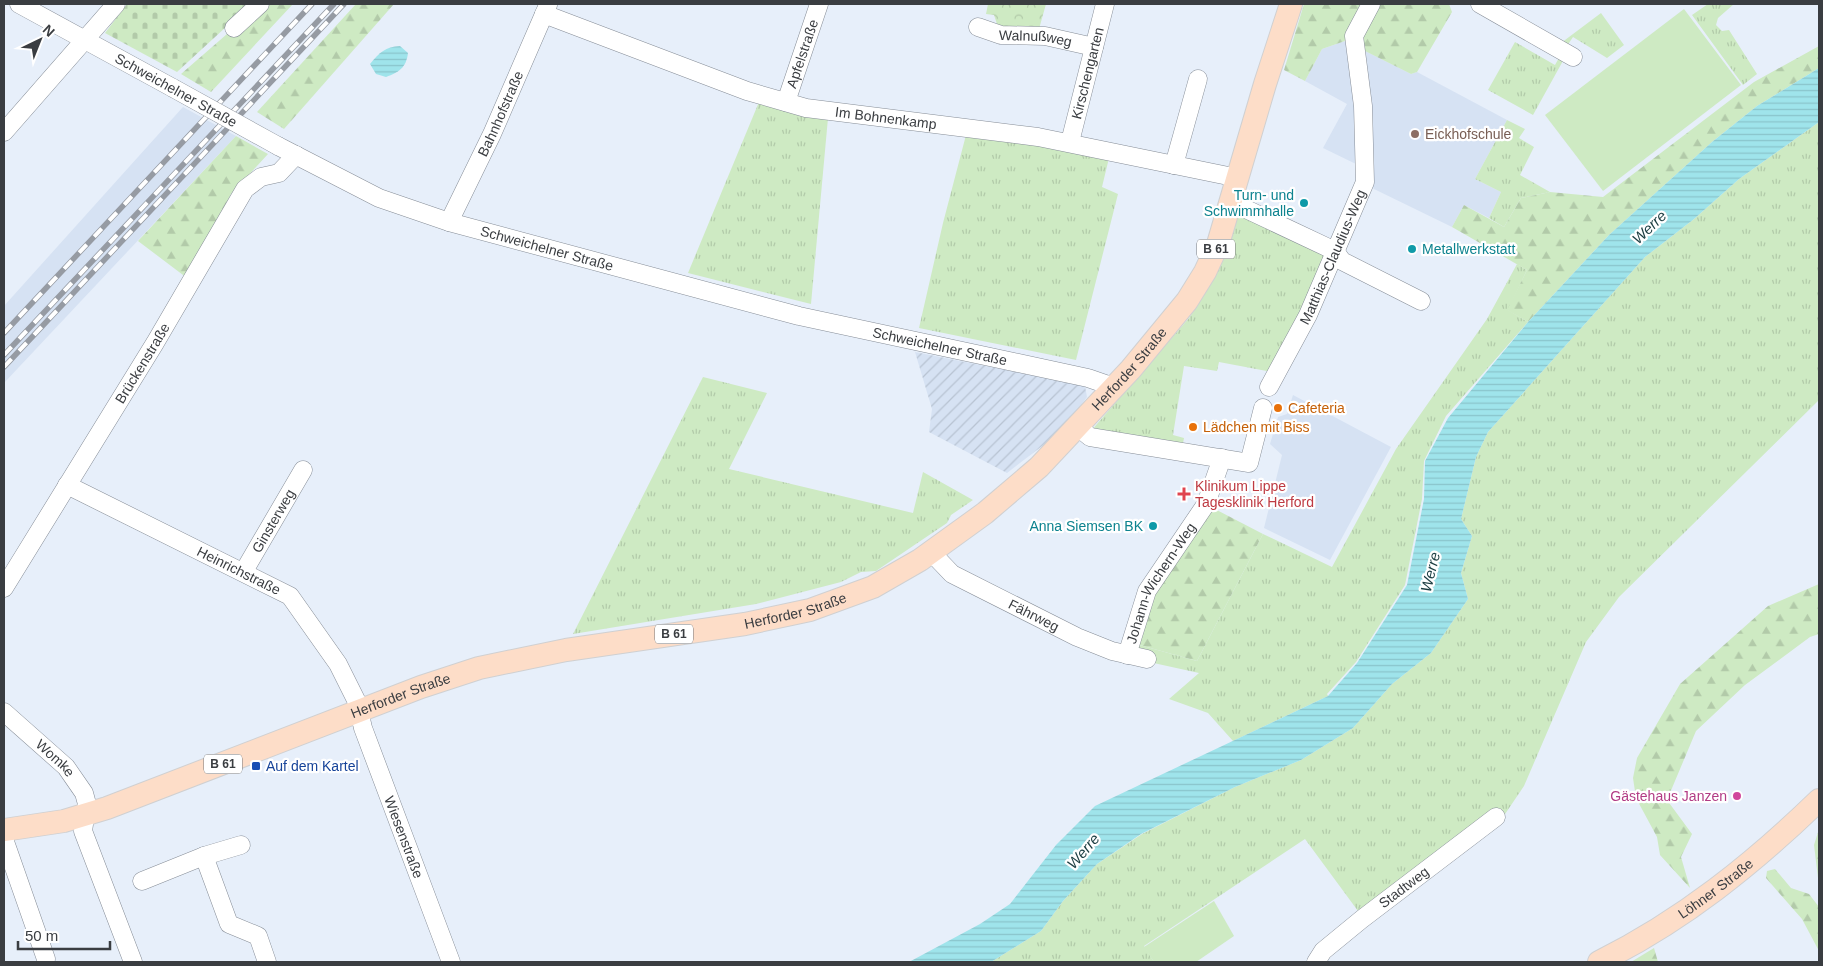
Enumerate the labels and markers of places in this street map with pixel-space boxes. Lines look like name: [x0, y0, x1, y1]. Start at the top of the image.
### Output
place label: Eickhofschule: [1425, 126, 1512, 142]
marker: Eickhofschule: [1409, 128, 1421, 140]
place label: Turn- und Schwimmhalle: [1204, 187, 1294, 219]
marker: Turn- und Schwimmhalle: [1298, 197, 1310, 209]
place label: Metallwerkstatt: [1422, 241, 1515, 257]
marker: Metallwerkstatt: [1406, 243, 1418, 255]
place label: Cafeteria: [1288, 400, 1345, 416]
marker: Cafeteria: [1272, 402, 1284, 414]
place label: Lädchen mit Biss: [1203, 419, 1310, 435]
marker: Lädchen mit Biss: [1187, 421, 1199, 433]
place label: Klinikum Lippe Tagesklinik Herford: [1195, 478, 1314, 510]
marker: Klinikum Lippe Tagesklinik Herford: [1177, 487, 1191, 501]
place label: Anna Siemsen BK: [1029, 518, 1144, 534]
marker: Anna Siemsen BK: [1147, 520, 1159, 532]
place label: Auf dem Kartel: [266, 758, 359, 774]
marker: Auf dem Kartel: [250, 760, 262, 772]
place label: Gästehaus Janzen: [1610, 788, 1727, 804]
marker: Gästehaus Janzen: [1731, 790, 1743, 802]

